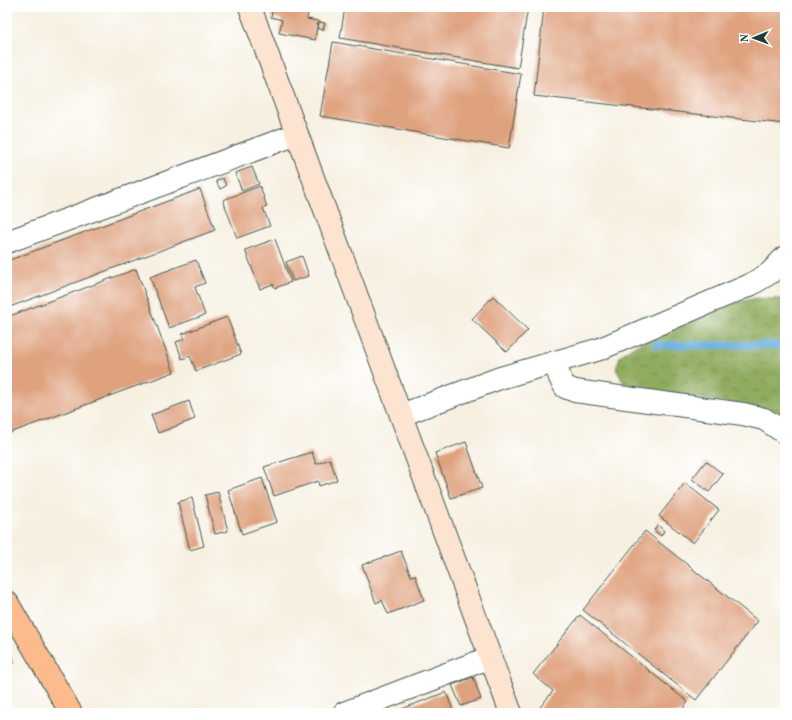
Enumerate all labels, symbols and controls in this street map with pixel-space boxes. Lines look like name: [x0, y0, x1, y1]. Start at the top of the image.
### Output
north arrow: [734, 18, 774, 58]
text: N: [738, 34, 753, 42]

